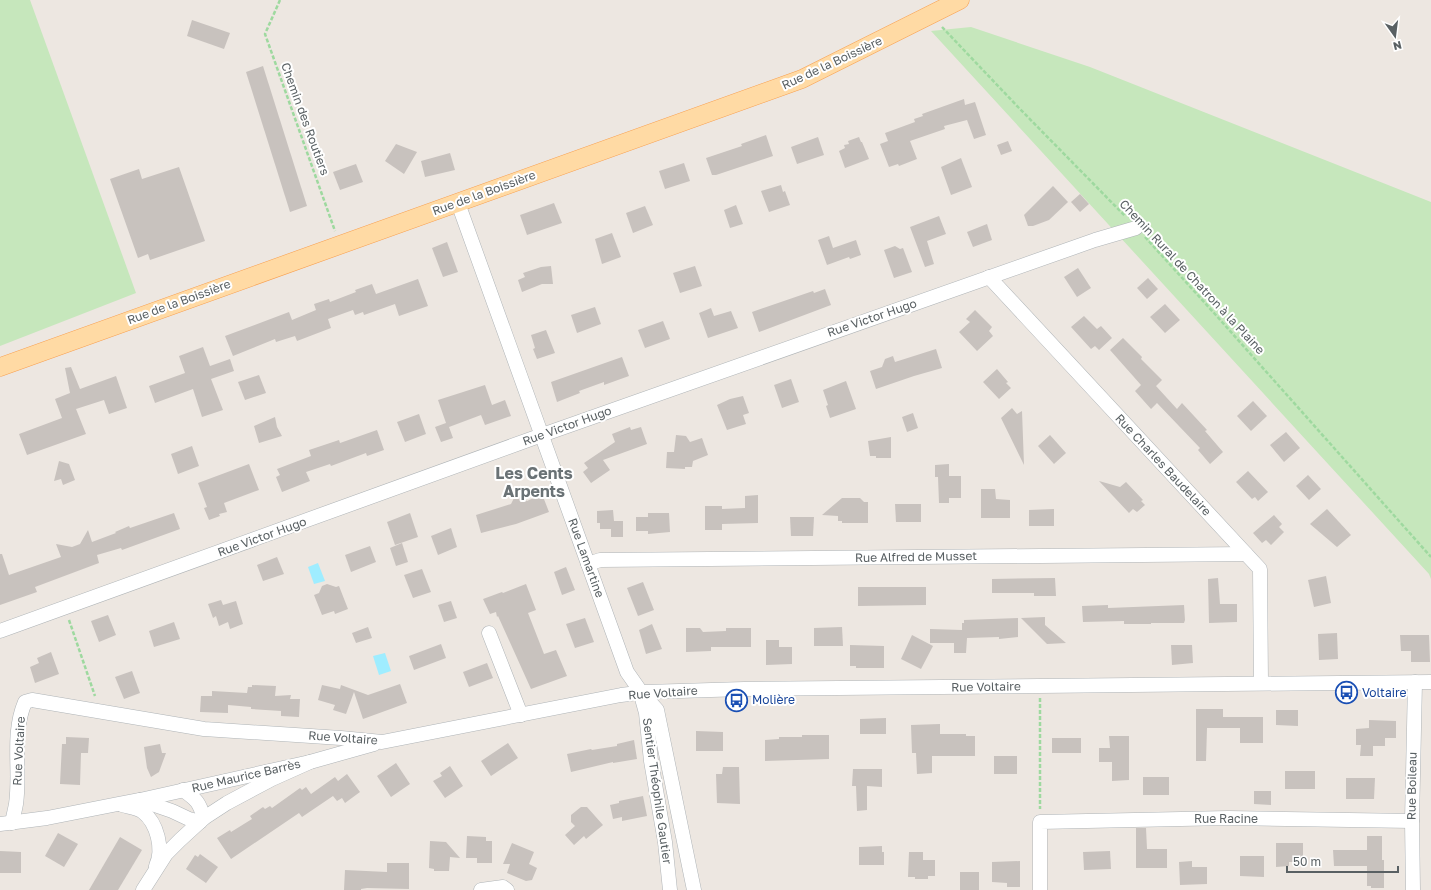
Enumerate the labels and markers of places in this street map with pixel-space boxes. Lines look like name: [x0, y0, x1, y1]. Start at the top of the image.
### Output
bus stop icon: Voltaire: [1333, 680, 1359, 706]
place label: Voltaire: [1362, 685, 1406, 700]
bus stop icon: Molière: [723, 687, 749, 713]
place label: Molière: [752, 692, 795, 707]

